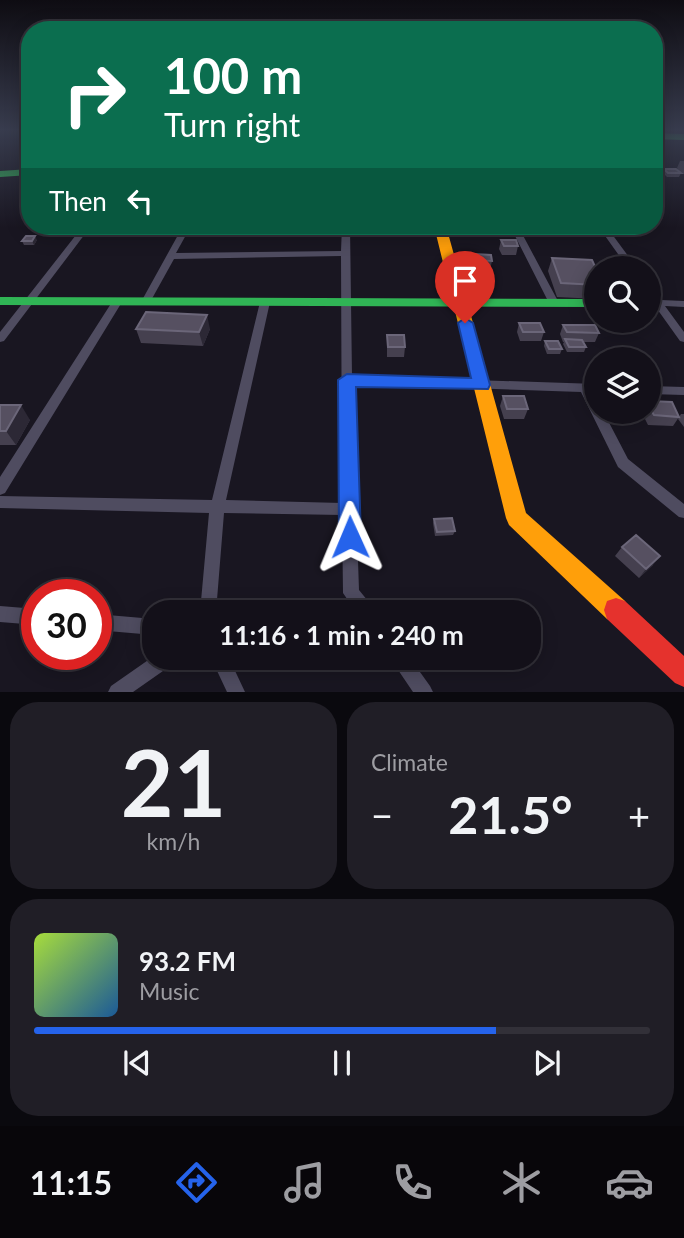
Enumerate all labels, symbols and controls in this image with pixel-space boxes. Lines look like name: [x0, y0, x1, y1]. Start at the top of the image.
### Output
text: 100 m: [164, 46, 302, 104]
icon: right: [49, 49, 140, 140]
text: Turn right: [164, 105, 300, 144]
icon: left: [121, 182, 159, 220]
text: Then: [49, 185, 107, 217]
pin: [435, 251, 495, 323]
map controls: [584, 256, 661, 424]
button: search: [584, 256, 661, 333]
icon: arrive: [446, 262, 484, 300]
button: layers: [584, 347, 661, 424]
position arrow: [313, 500, 387, 574]
speed limit sign: 30: [21, 579, 112, 670]
text: 11:16 · 1 min · 240 m: [219, 619, 464, 651]
text: 21: [121, 727, 226, 836]
text: Climate: [371, 748, 448, 776]
text: 21.5°: [448, 783, 573, 845]
text: −: [371, 792, 393, 838]
text: +: [628, 792, 650, 838]
text: km/h: [147, 827, 200, 855]
text: 93.2 FM: [139, 945, 236, 977]
text: Music: [139, 977, 199, 1005]
icon: previous: [118, 1044, 156, 1082]
icon: pause: [323, 1044, 361, 1082]
icon: next: [528, 1044, 566, 1082]
icon: directions: [172, 1158, 221, 1207]
icon: music: [280, 1158, 329, 1207]
icon: phone: [388, 1158, 437, 1207]
icon: climate: [497, 1158, 546, 1207]
icon: car: [605, 1158, 654, 1207]
text: 11:15: [30, 1163, 112, 1202]

